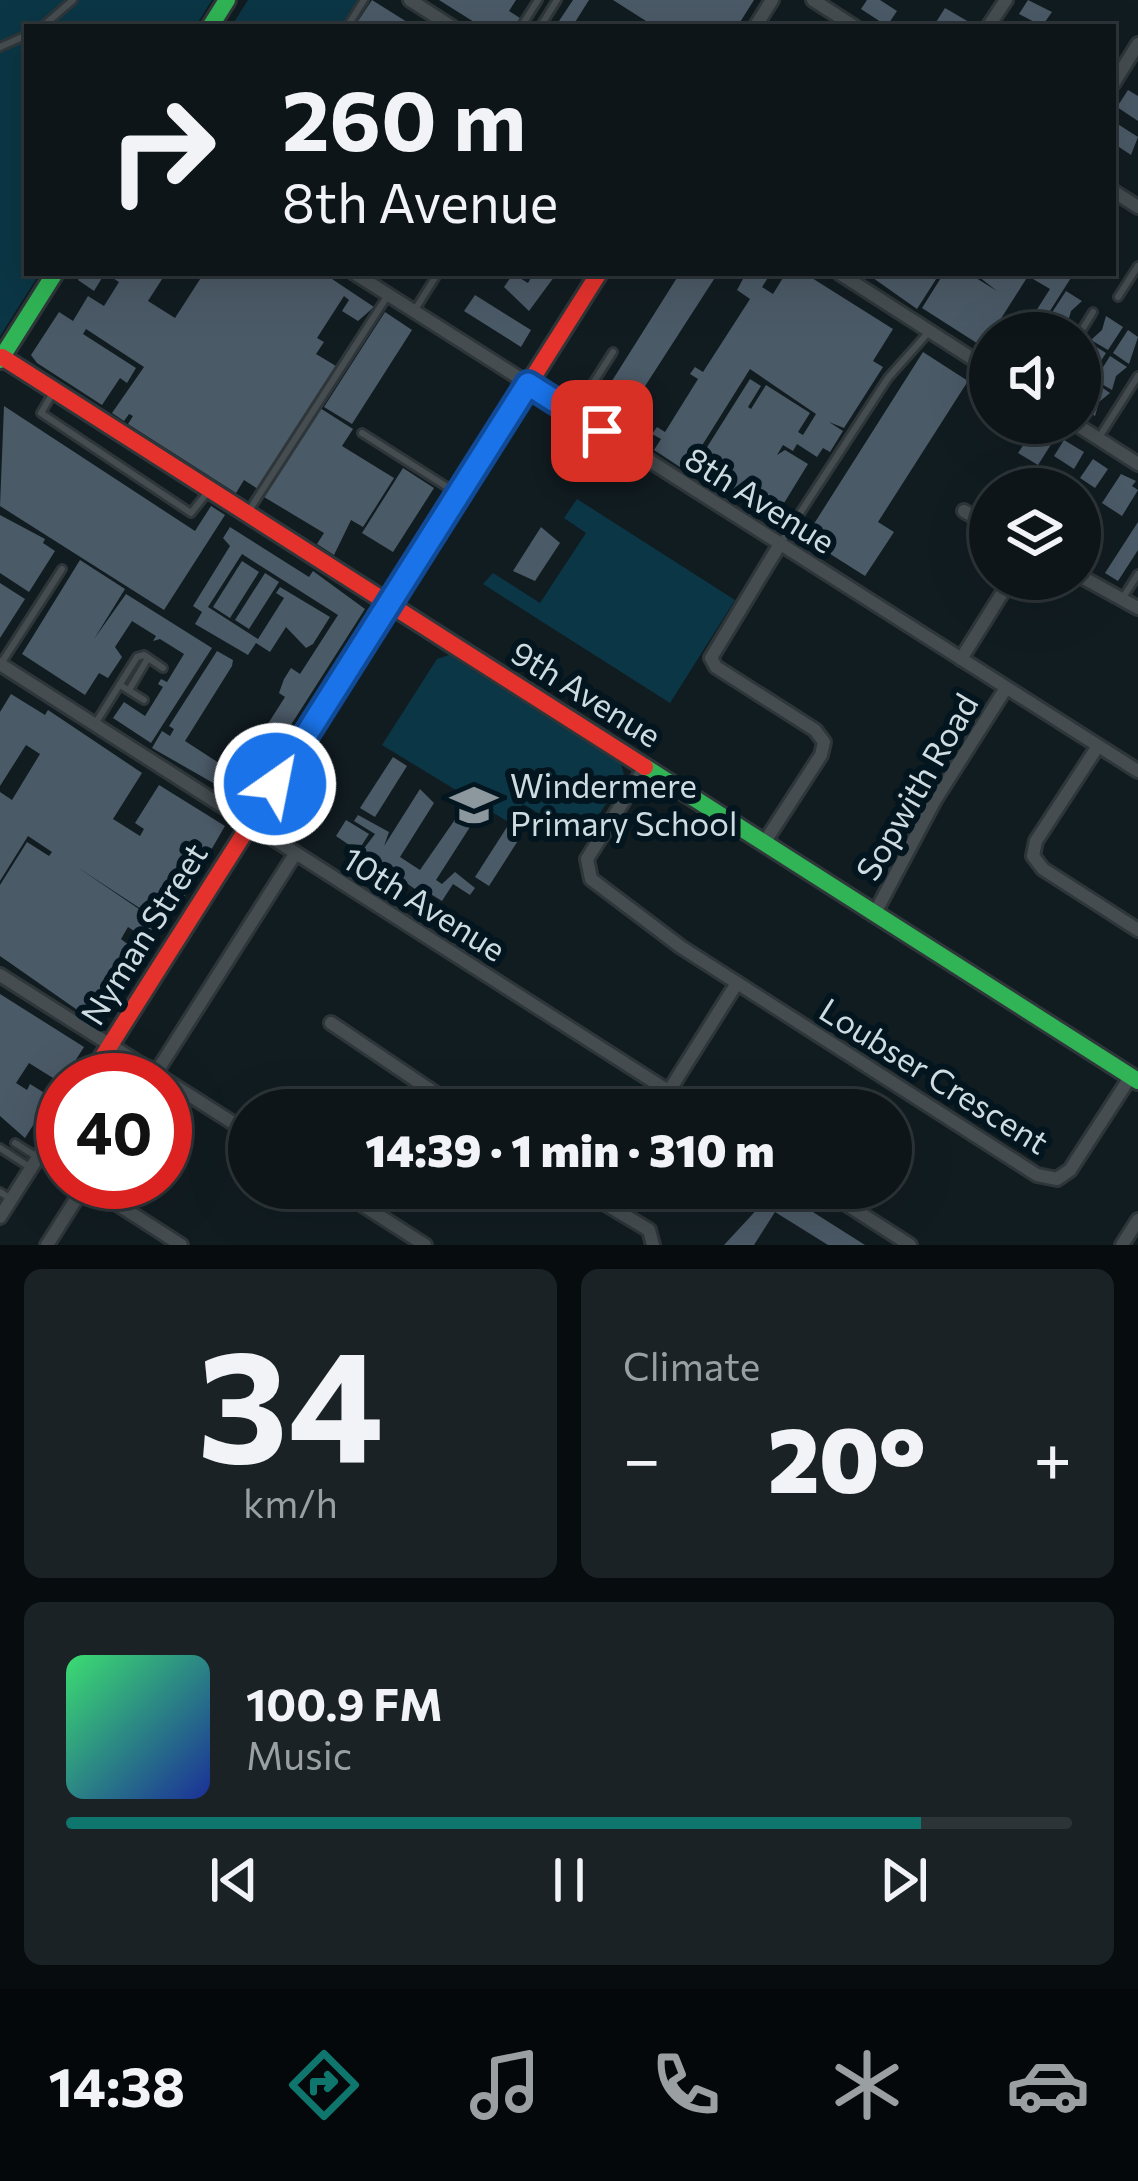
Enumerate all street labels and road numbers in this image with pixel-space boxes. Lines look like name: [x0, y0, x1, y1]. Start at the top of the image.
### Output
street label: 8th Avenue: [678, 437, 843, 561]
street label: 9th Avenue: [504, 631, 669, 755]
street label: Sopwith Road: [846, 686, 986, 887]
street label: Nyman Street: [71, 835, 215, 1032]
street label: 10th Avenue: [336, 836, 514, 969]
street label: Loubser Crescent: [813, 988, 1057, 1162]

